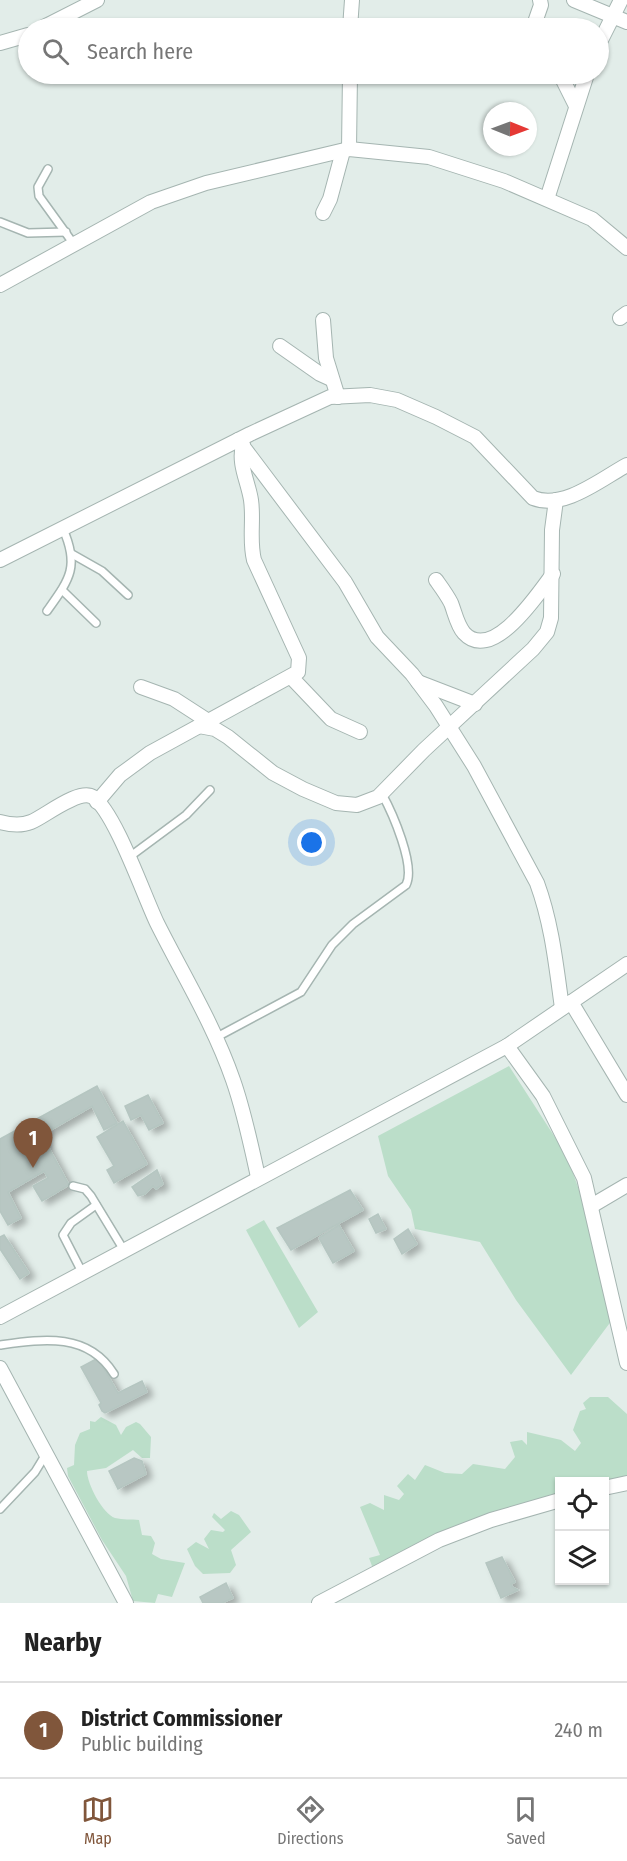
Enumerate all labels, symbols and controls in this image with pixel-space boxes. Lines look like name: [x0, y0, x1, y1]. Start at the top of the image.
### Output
search box: [18, 18, 609, 84]
icon: search: [39, 35, 72, 68]
text: Search here: [87, 38, 193, 65]
north arrow: [483, 102, 537, 156]
your location: [297, 828, 326, 857]
pin: 1: [14, 1118, 52, 1168]
map controls: [555, 1477, 609, 1585]
button: locate: [555, 1477, 609, 1531]
button: layers: [555, 1531, 609, 1585]
text: Nearby: [24, 1627, 101, 1658]
text: District Commissioner: [81, 1705, 282, 1732]
text: 1: [39, 1718, 48, 1742]
text: 240 m: [554, 1718, 603, 1742]
text: Public building: [81, 1732, 203, 1756]
tab: Map: [81, 1793, 114, 1848]
tab: Directions: [277, 1793, 344, 1848]
tab: Saved: [506, 1793, 546, 1848]

